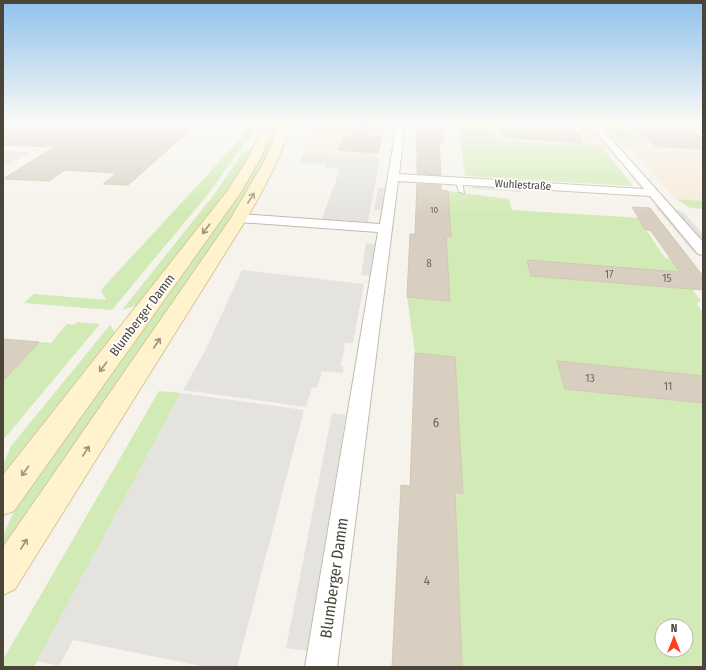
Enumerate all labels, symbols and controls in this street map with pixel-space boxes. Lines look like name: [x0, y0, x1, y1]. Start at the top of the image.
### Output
street label: Wuhlestraße: [494, 177, 552, 193]
one-way arrow: [247, 193, 255, 204]
house number: 10: [430, 205, 438, 215]
one-way arrow: [202, 224, 210, 235]
house number: 8: [426, 257, 432, 270]
house number: 17: [605, 268, 614, 281]
street label: Blumberger Damm: [106, 271, 178, 359]
house number: 15: [662, 272, 672, 285]
one-way arrow: [153, 337, 161, 348]
one-way arrow: [99, 362, 107, 373]
house number: 13: [585, 372, 595, 385]
house number: 11: [664, 380, 672, 393]
house number: 6: [433, 415, 439, 430]
one-way arrow: [82, 446, 90, 457]
one-way arrow: [21, 466, 29, 477]
street label: Blumberger Damm: [316, 517, 352, 639]
one-way arrow: [21, 538, 29, 550]
house number: 4: [424, 573, 430, 588]
north arrow: [654, 618, 694, 658]
text: N: [671, 622, 677, 635]

